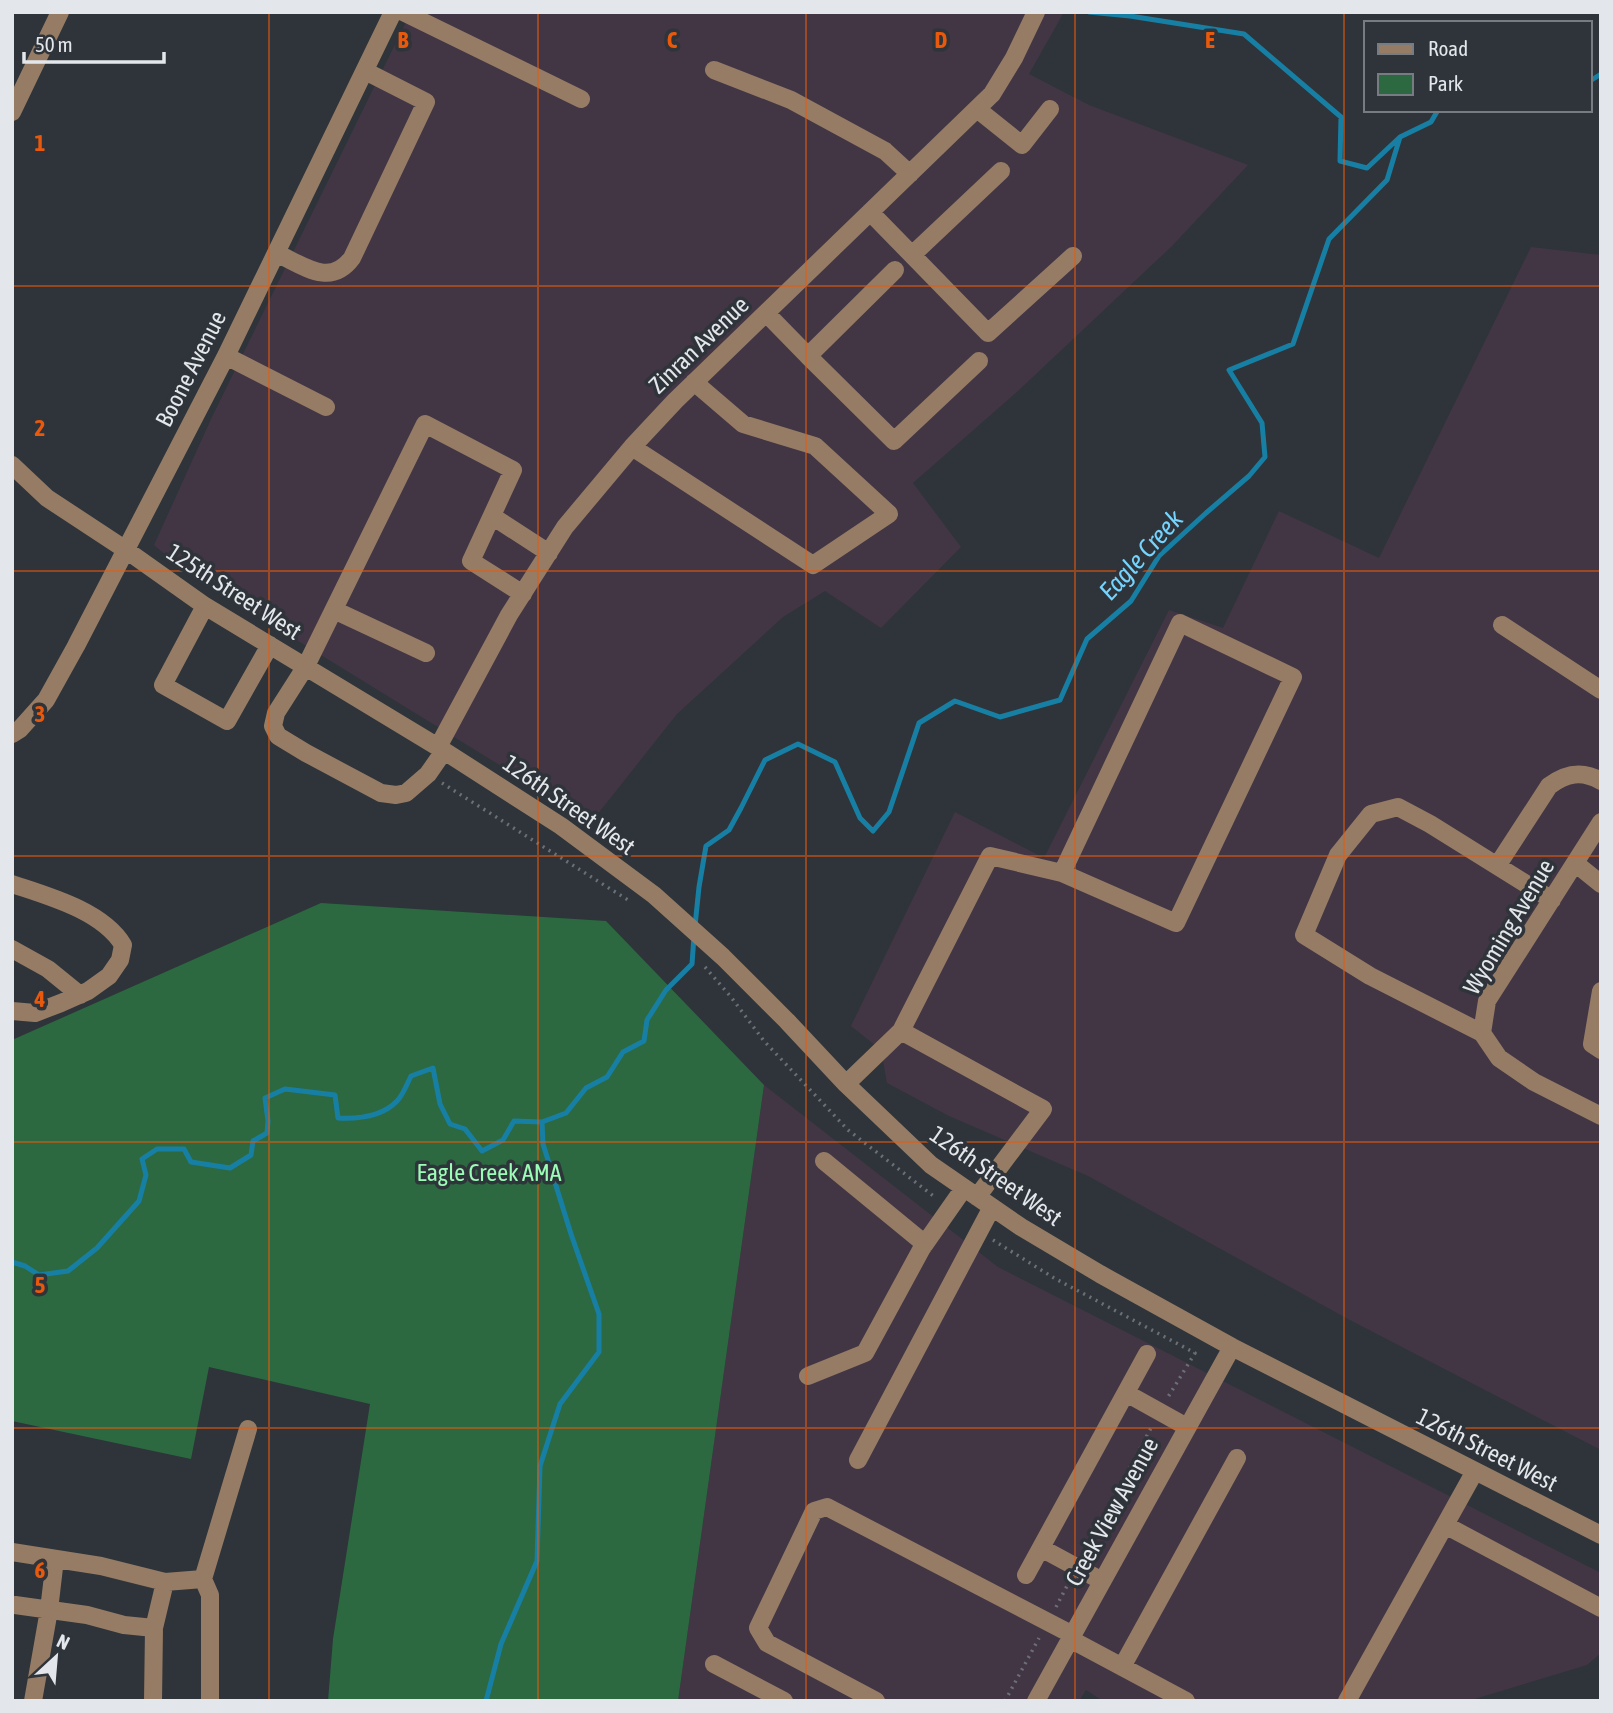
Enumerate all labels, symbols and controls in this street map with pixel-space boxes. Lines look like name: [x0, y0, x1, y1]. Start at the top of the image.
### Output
scale bar: [24, 21, 164, 65]
legend: [1364, 21, 1592, 112]
text: B: [398, 27, 409, 53]
text: C: [667, 27, 678, 53]
text: D: [935, 27, 948, 53]
text: E: [1205, 27, 1215, 53]
text: 50 m: [35, 32, 73, 56]
text: Road: [1428, 36, 1468, 60]
text: Park: [1428, 71, 1463, 95]
text: 1: [35, 130, 46, 156]
street label: Zinran Avenue: [644, 291, 754, 398]
street label: Boone Avenue: [150, 306, 231, 431]
text: 2: [35, 415, 45, 441]
water label: Eagle Creek: [1093, 504, 1189, 606]
street label: 125th Street West: [162, 538, 307, 645]
text: 3: [35, 701, 45, 727]
street label: 126th Street West: [498, 749, 640, 860]
street label: Wyoming Avenue: [1458, 854, 1559, 999]
text: 4: [34, 986, 46, 1012]
street label: 126th Street West: [925, 1120, 1067, 1231]
park label: Eagle Creek AMA: [416, 1159, 562, 1186]
text: 5: [35, 1272, 46, 1298]
street label: 126th Street West: [1412, 1402, 1562, 1497]
street label: Creek View Avenue: [1060, 1433, 1163, 1591]
text: 6: [35, 1557, 46, 1583]
north arrow: [21, 1622, 91, 1692]
text: N: [54, 1629, 73, 1654]

